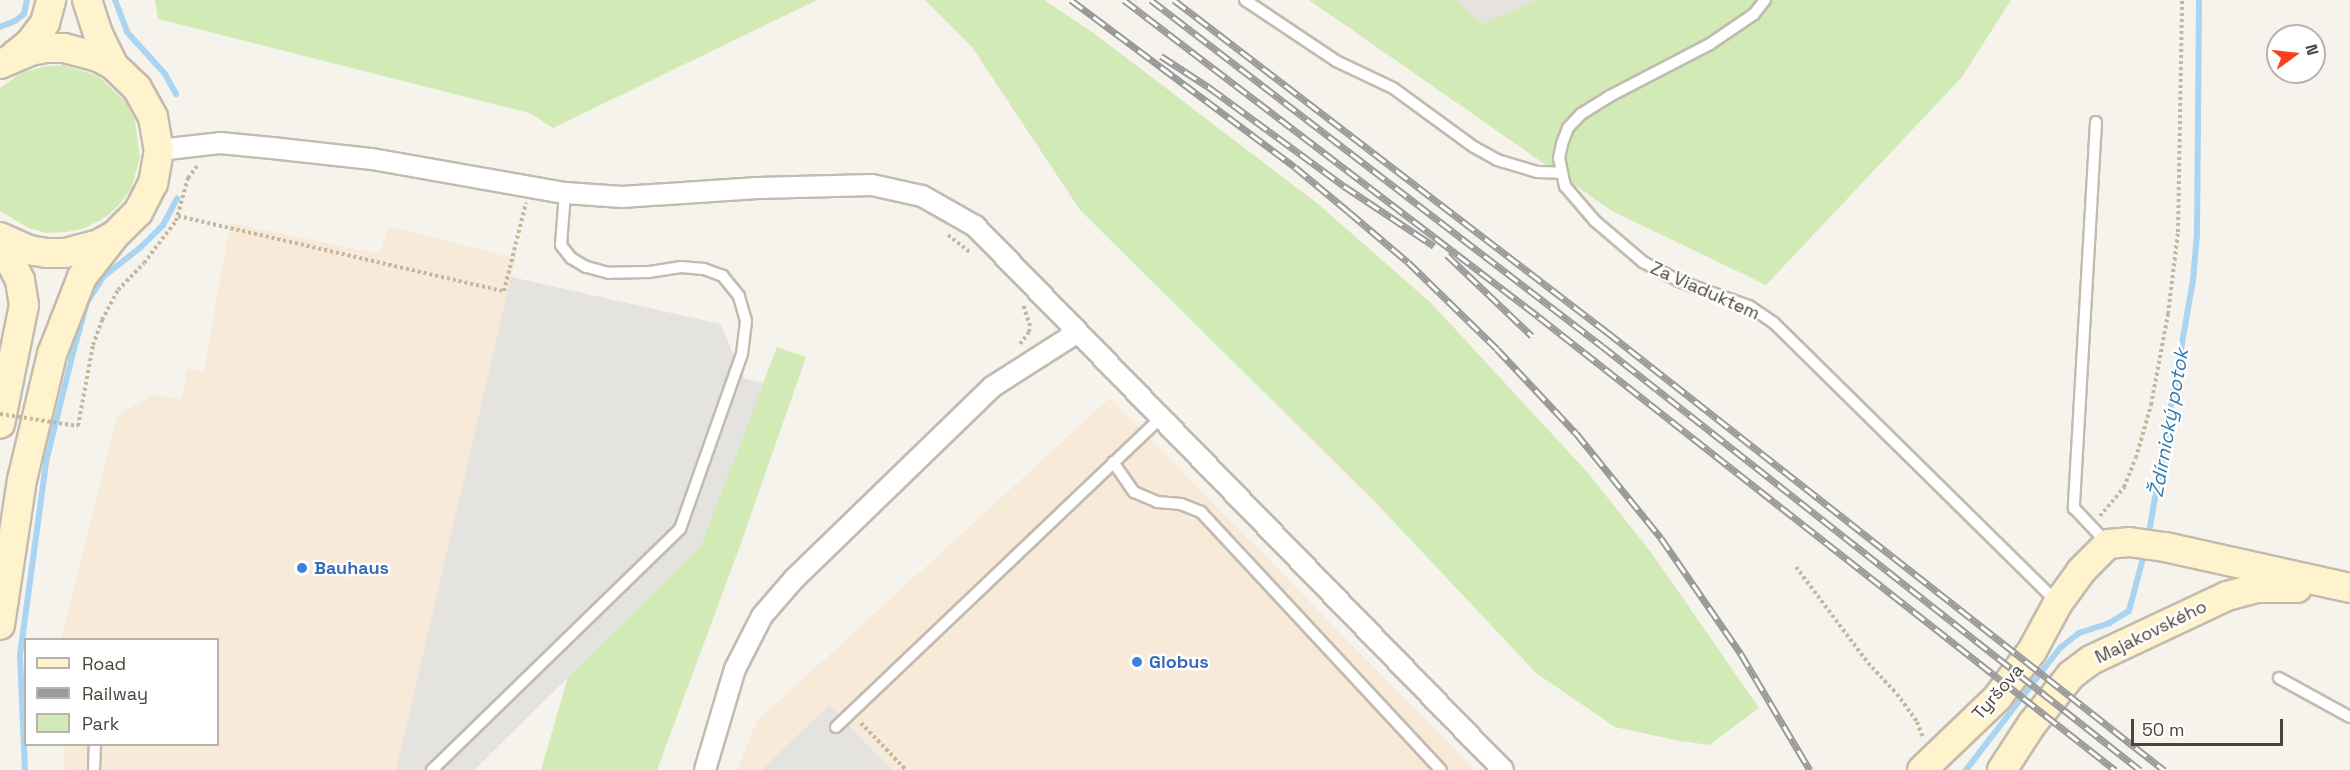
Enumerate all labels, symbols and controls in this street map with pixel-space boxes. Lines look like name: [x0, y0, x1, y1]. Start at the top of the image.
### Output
north arrow: [2266, 24, 2326, 84]
text: N: [2300, 42, 2323, 58]
street label: Za Viaduktem: [1647, 257, 1763, 325]
water label: Ždírnický potok: [2144, 347, 2194, 499]
place label: Bauhaus: [314, 557, 389, 579]
marker: Bauhaus: [295, 561, 309, 575]
street label: Majakovského: [2092, 596, 2210, 668]
legend: [24, 638, 219, 746]
place label: Globus: [1149, 651, 1209, 673]
text: Road: [82, 652, 126, 675]
marker: Globus: [1130, 655, 1144, 669]
street label: Tyršova: [1968, 660, 2028, 724]
text: Railway: [82, 682, 148, 705]
scale bar: [2134, 707, 2286, 745]
text: Park: [82, 712, 119, 735]
text: 50 m: [2142, 718, 2184, 741]

